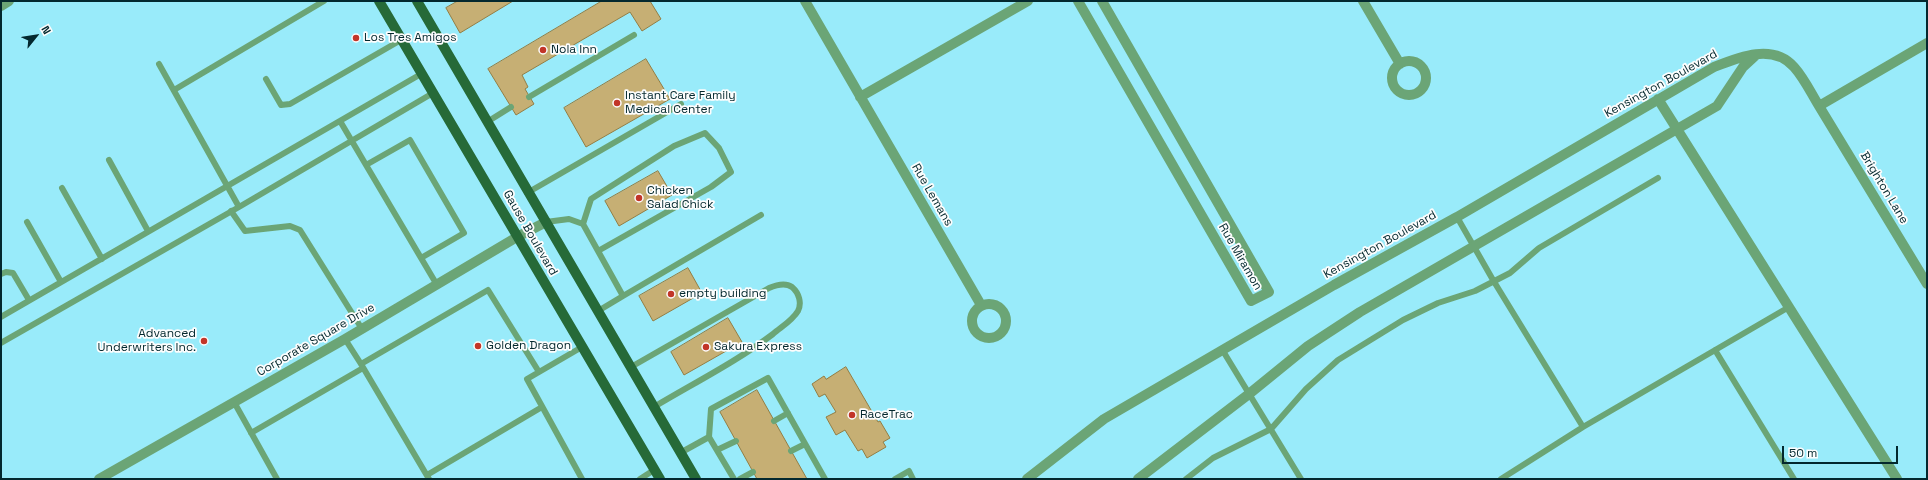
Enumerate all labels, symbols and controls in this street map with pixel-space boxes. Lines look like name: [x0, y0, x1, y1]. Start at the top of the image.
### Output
north arrow: [16, 16, 56, 56]
text: N: [38, 23, 54, 37]
place label: Los Tres Amigos: [364, 31, 457, 45]
marker: Los Tres Amigos: [351, 33, 361, 43]
place label: Nola Inn: [551, 43, 597, 57]
marker: Nola Inn: [538, 45, 548, 55]
street label: Kensington Boulevard: [1602, 47, 1720, 121]
place label: Instant Care Family Medical Center: [625, 89, 736, 117]
marker: Instant Care Family Medical Center: [612, 98, 622, 108]
street label: Brighton Lane: [1857, 149, 1911, 227]
street label: Rue Lemans: [908, 161, 956, 229]
place label: Chicken Salad Chick: [647, 184, 713, 212]
street label: Gause Boulevard: [500, 188, 560, 278]
marker: Chicken Salad Chick: [634, 193, 644, 203]
street label: Kensington Boulevard: [1321, 208, 1439, 282]
street label: Rue Miramon: [1215, 221, 1265, 293]
place label: empty building: [679, 287, 767, 301]
marker: empty building: [666, 289, 676, 299]
street label: Corporate Square Drive: [255, 300, 377, 380]
place label: Advanced Underwriters Inc.: [98, 327, 196, 355]
marker: Advanced Underwriters Inc.: [199, 336, 209, 346]
place label: Golden Dragon: [486, 339, 571, 353]
place label: Sakura Express: [714, 340, 802, 354]
marker: Golden Dragon: [473, 341, 483, 351]
marker: Sakura Express: [701, 342, 711, 352]
place label: RaceTrac: [860, 408, 913, 422]
marker: RaceTrac: [847, 410, 857, 420]
scale bar: [1784, 438, 1900, 464]
text: 50 m: [1789, 445, 1817, 461]

